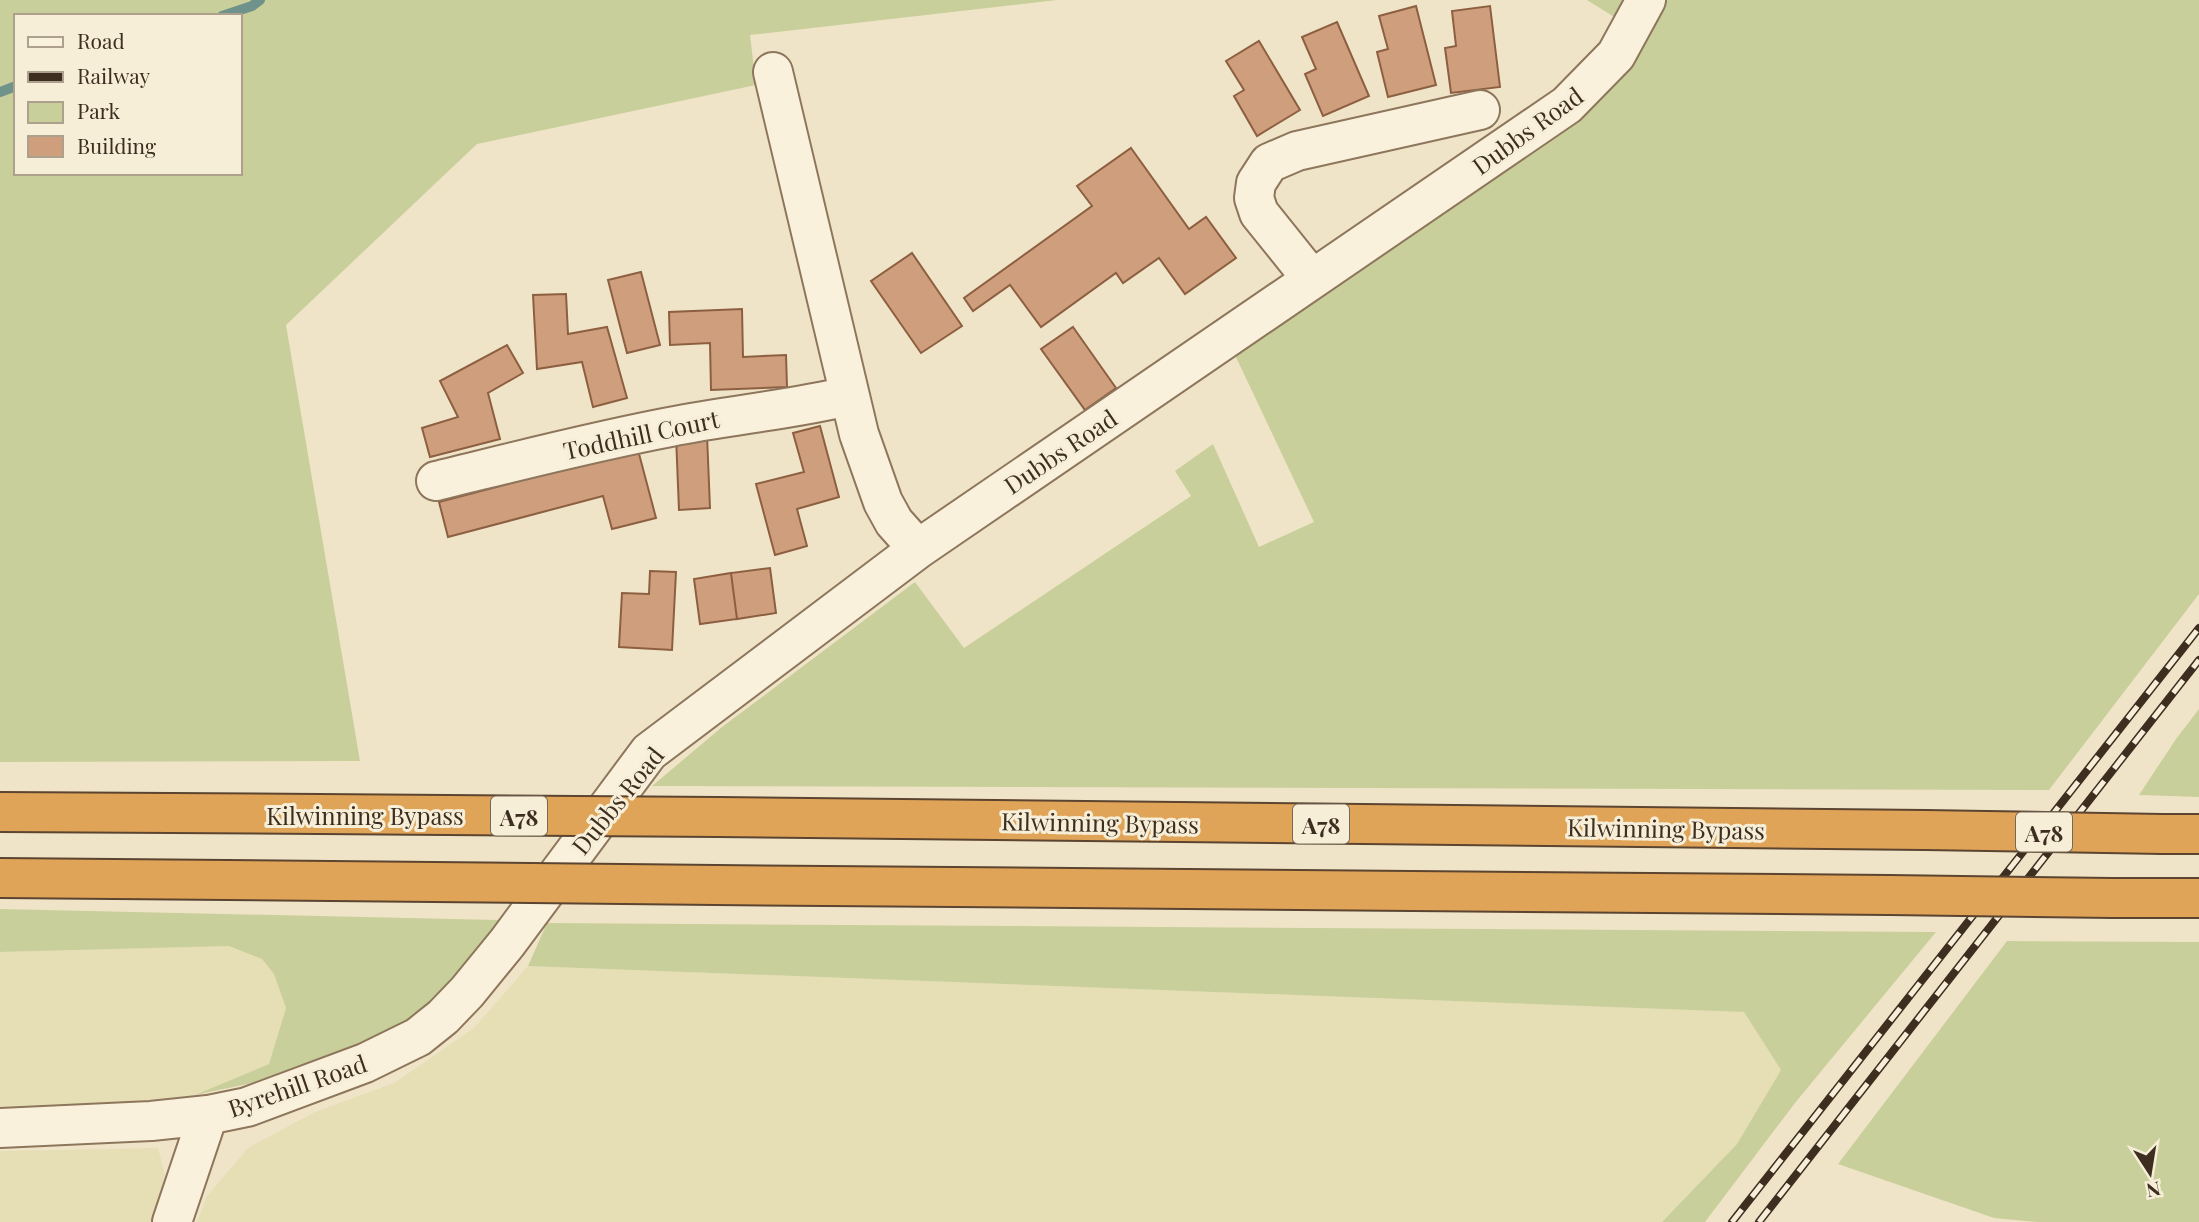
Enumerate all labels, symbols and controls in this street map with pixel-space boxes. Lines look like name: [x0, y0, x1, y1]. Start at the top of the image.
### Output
legend: [14, 14, 242, 175]
text: Road: [77, 26, 125, 54]
text: Railway: [77, 61, 151, 89]
street label: Dubbs Road: [1465, 79, 1589, 181]
text: Park: [77, 96, 121, 124]
text: Building: [77, 131, 156, 159]
street label: Dubbs Road: [997, 401, 1123, 501]
street label: Toddhill Court: [560, 402, 722, 466]
street label: Dubbs Road: [564, 740, 670, 860]
road number: A78: [491, 796, 547, 836]
street label: Kilwinning Bypass: [266, 799, 464, 831]
street label: Kilwinning Bypass: [1001, 804, 1199, 840]
road number: A78: [1293, 804, 1349, 844]
street label: Kilwinning Bypass: [1567, 810, 1765, 846]
road number: A78: [2016, 812, 2072, 852]
street label: Byrehill Road: [223, 1046, 371, 1124]
north arrow: [2115, 1138, 2185, 1208]
text: N: [2144, 1176, 2163, 1205]

